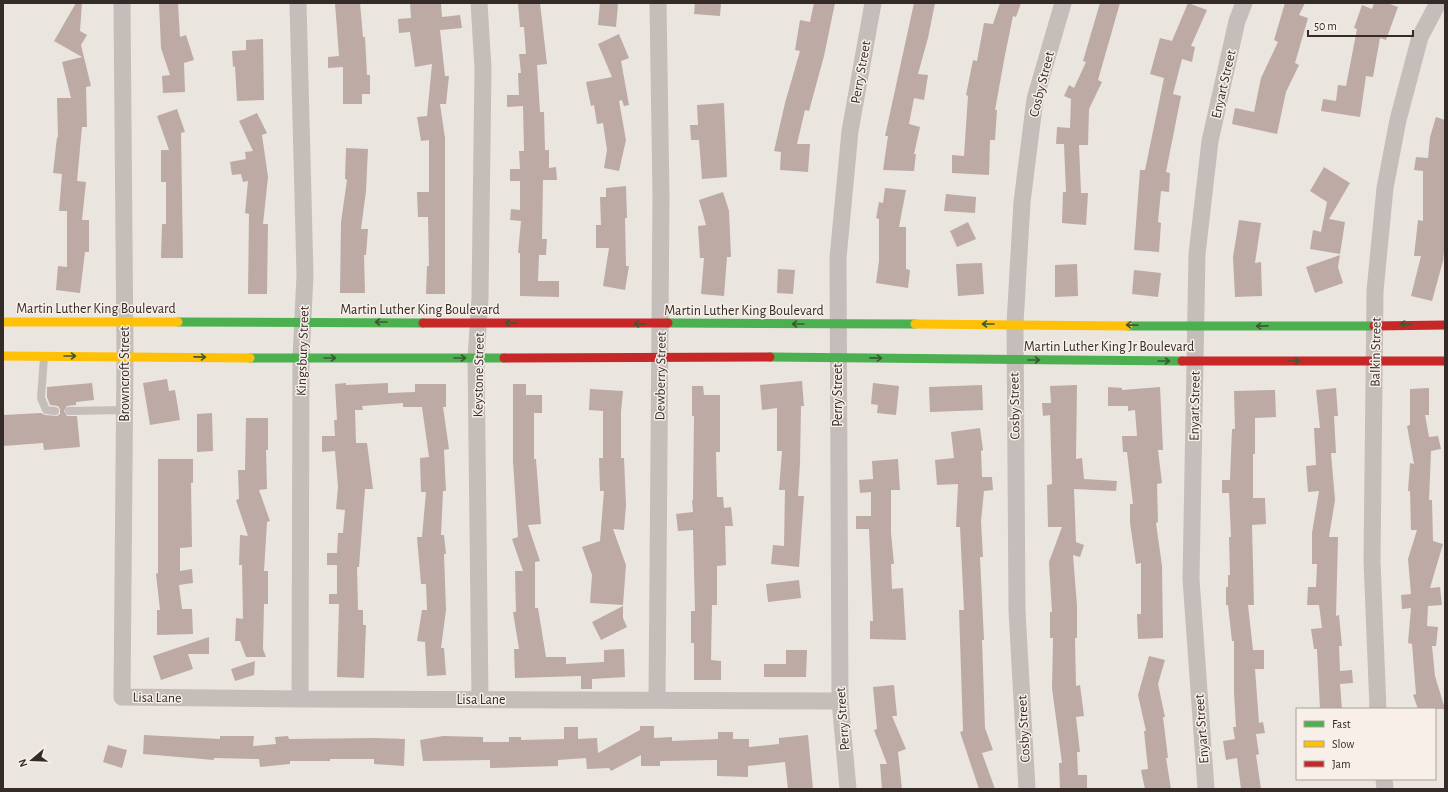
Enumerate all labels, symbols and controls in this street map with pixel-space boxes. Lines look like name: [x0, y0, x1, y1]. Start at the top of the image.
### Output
scale bar: [1308, 12, 1413, 38]
text: 50 m: [1314, 20, 1337, 32]
street label: Perry Street: [849, 39, 873, 105]
street label: Enyart Street: [1209, 48, 1239, 120]
street label: Cosby Street: [1027, 49, 1057, 119]
street label: Martin Luther King Boulevard: [16, 302, 176, 316]
street label: Martin Luther King Boulevard: [340, 303, 500, 317]
street label: Martin Luther King Boulevard: [664, 304, 824, 318]
street label: Kingsbury Street: [294, 305, 312, 396]
street label: Balkin Street: [1368, 317, 1384, 387]
one-way arrow: [375, 318, 388, 326]
one-way arrow: [505, 319, 518, 327]
one-way arrow: [634, 320, 647, 328]
one-way arrow: [792, 320, 805, 328]
one-way arrow: [982, 320, 995, 328]
one-way arrow: [1400, 320, 1413, 328]
one-way arrow: [1126, 322, 1139, 329]
one-way arrow: [1256, 322, 1269, 329]
street label: Browncroft Street: [118, 326, 132, 422]
street label: Dewberry Street: [653, 331, 669, 421]
street label: Keystone Street: [471, 332, 487, 418]
street label: Martin Luther King Jr Boulevard: [1024, 340, 1194, 354]
one-way arrow: [63, 352, 76, 360]
one-way arrow: [193, 353, 206, 361]
one-way arrow: [323, 354, 336, 362]
one-way arrow: [453, 354, 466, 362]
one-way arrow: [869, 354, 882, 362]
one-way arrow: [1027, 356, 1040, 364]
one-way arrow: [1157, 357, 1170, 365]
one-way arrow: [1287, 357, 1300, 365]
street label: Perry Street: [831, 363, 845, 427]
street label: Enyart Street: [1187, 370, 1203, 441]
street label: Cosby Street: [1007, 372, 1023, 440]
street label: Perry Street: [834, 686, 852, 751]
street label: Lisa Lane: [132, 691, 182, 705]
street label: Lisa Lane: [457, 693, 506, 707]
street label: Enyart Street: [1193, 693, 1211, 764]
street label: Cosby Street: [1015, 694, 1033, 763]
legend: [1296, 708, 1436, 780]
text: Fast: [1332, 718, 1351, 730]
text: Slow: [1332, 738, 1354, 750]
north arrow: [12, 740, 52, 780]
text: N: [17, 758, 29, 769]
text: Jam: [1332, 758, 1351, 770]

